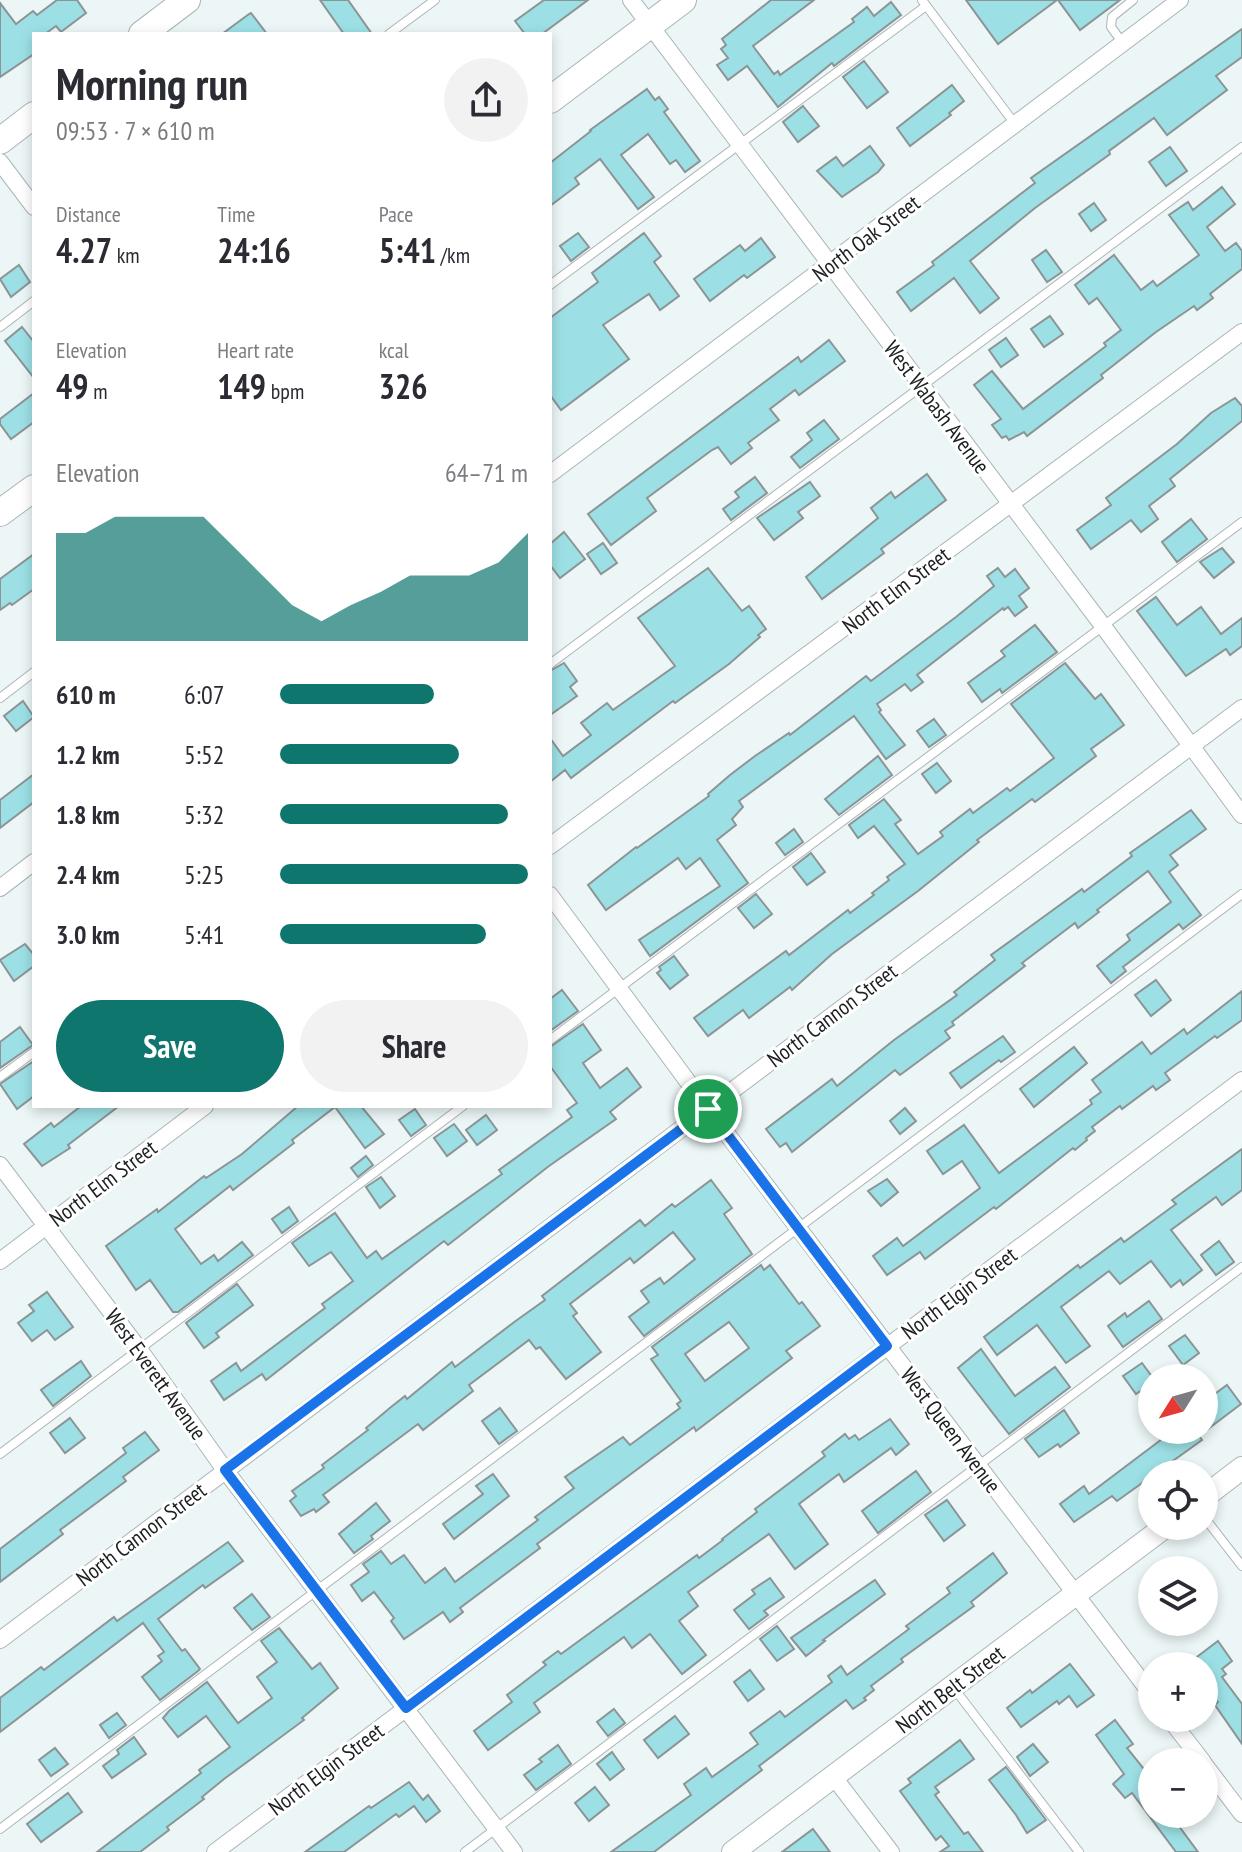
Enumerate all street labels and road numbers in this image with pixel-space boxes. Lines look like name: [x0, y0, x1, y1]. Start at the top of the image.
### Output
street label: North Oak Street: [807, 188, 925, 288]
street label: West Wabash Avenue: [878, 335, 996, 479]
street label: North Elm Street: [837, 540, 955, 640]
street label: North Cannon Street: [761, 957, 903, 1073]
street label: North Elm Street: [44, 1133, 162, 1233]
street label: North Elgin Street: [896, 1241, 1022, 1345]
street label: West Everett Avenue: [99, 1303, 213, 1445]
street label: West Queen Avenue: [895, 1362, 1007, 1498]
street label: North Cannon Street: [70, 1476, 212, 1592]
street label: North Belt Street: [890, 1639, 1010, 1739]
street label: North Elgin Street: [263, 1717, 389, 1821]

